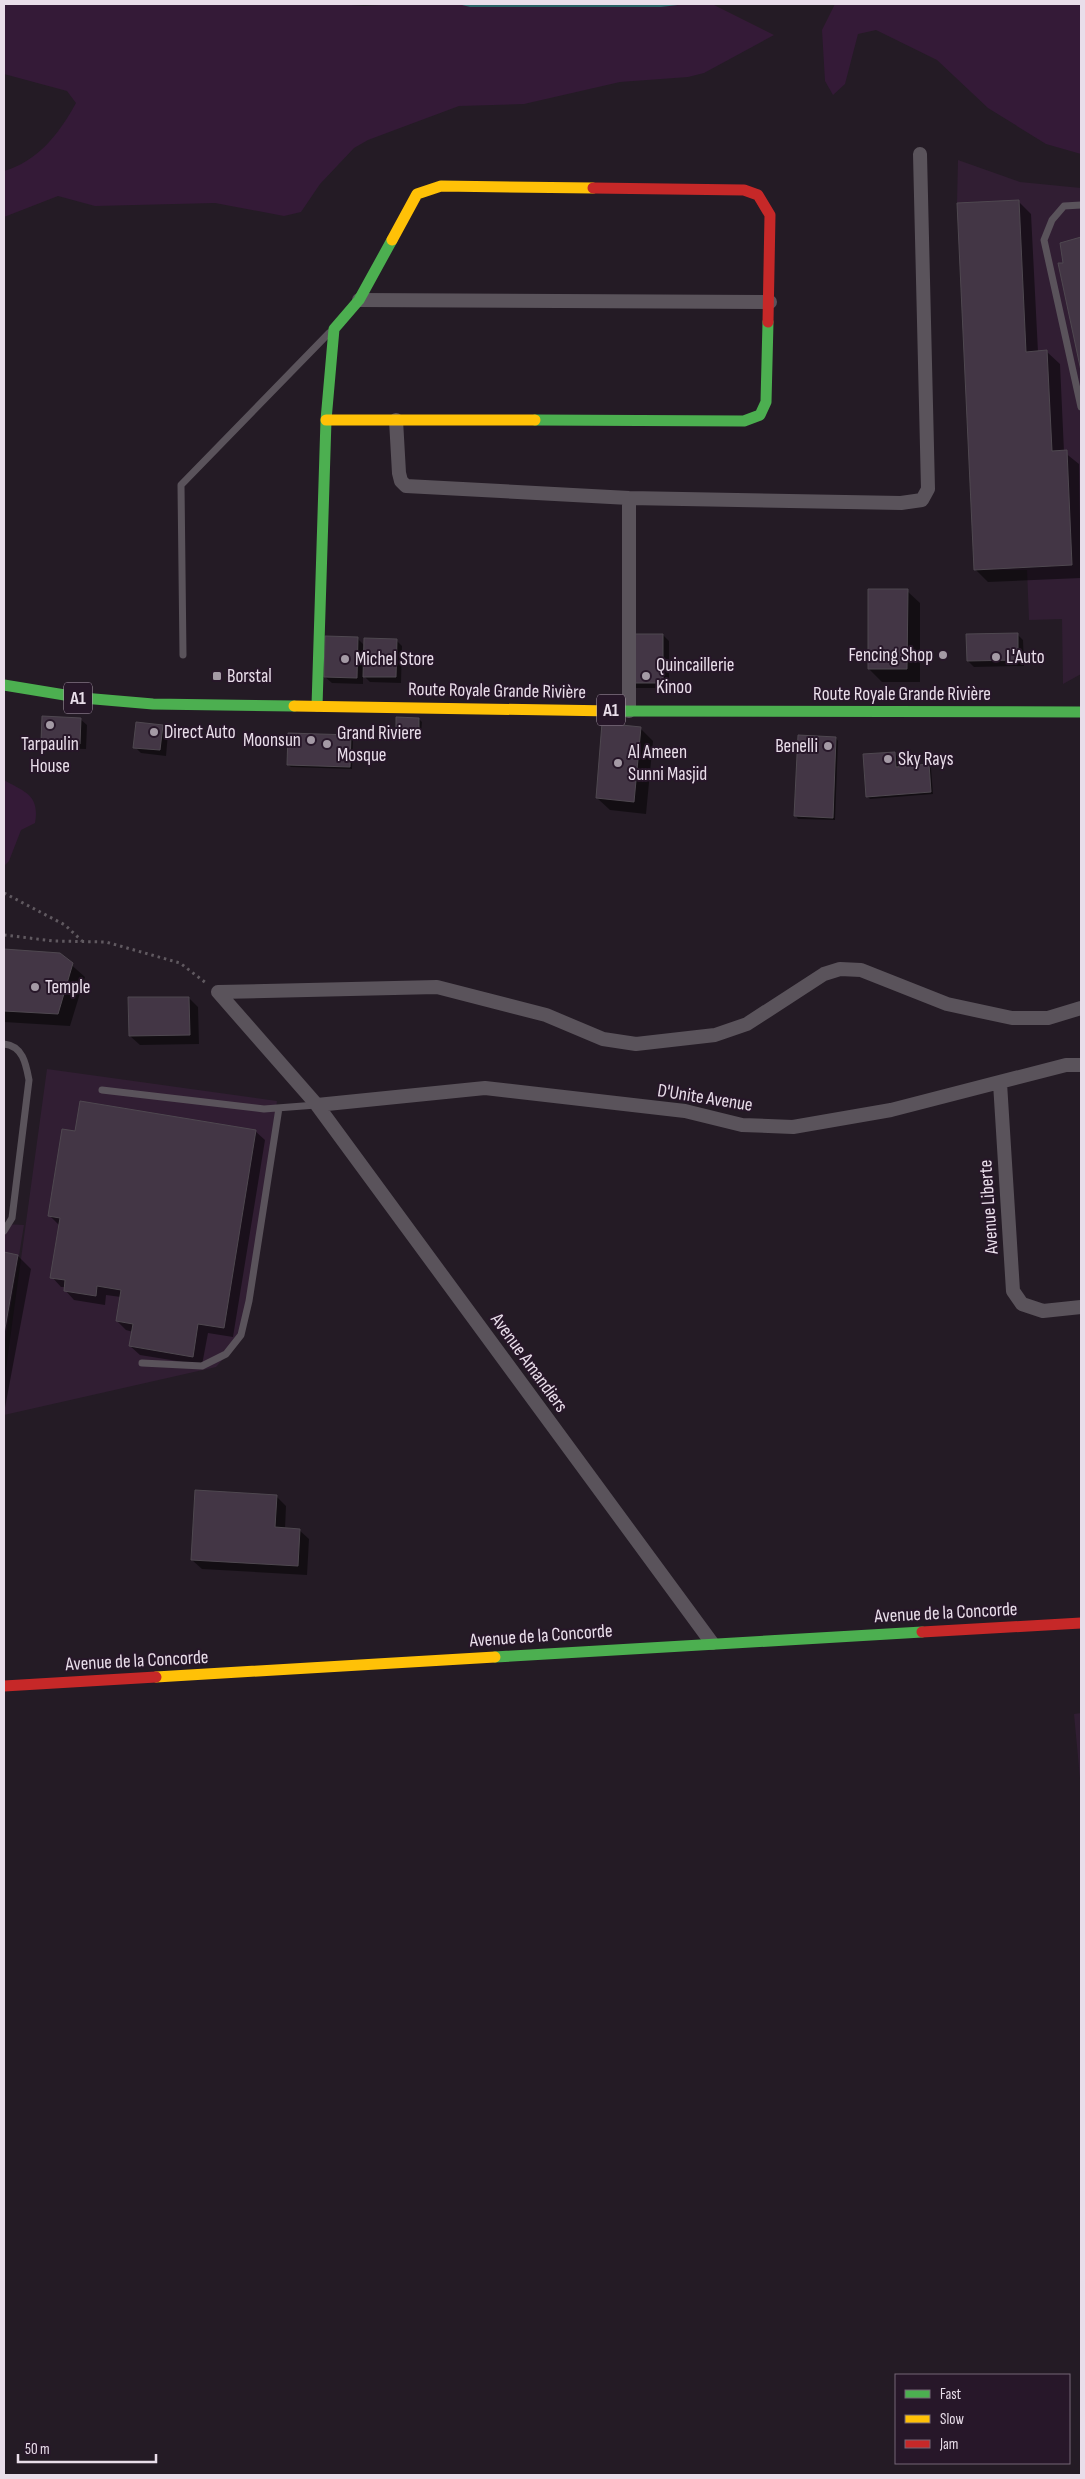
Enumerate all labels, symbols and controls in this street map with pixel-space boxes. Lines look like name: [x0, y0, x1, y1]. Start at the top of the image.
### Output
place label: Fencing Shop: [848, 644, 933, 667]
place label: L'Auto: [1006, 646, 1045, 669]
place label: Michel Store: [355, 648, 434, 671]
marker: Fencing Shop: [937, 649, 949, 661]
marker: L'Auto: [990, 651, 1002, 663]
marker: Michel Store: [339, 653, 351, 665]
place label: Quincaillerie Kinoo: [656, 654, 735, 699]
place label: Borstal: [227, 665, 272, 688]
marker: Borstal: [211, 670, 223, 682]
marker: Quincaillerie Kinoo: [640, 670, 652, 682]
street label: Route Royale Grande Rivière: [408, 678, 586, 704]
road number: A1: [64, 682, 92, 714]
street label: Route Royale Grande Rivière: [813, 683, 991, 706]
road number: A1: [597, 694, 625, 726]
marker: Tarpaulin House: [44, 719, 56, 731]
place label: Direct Auto: [164, 721, 236, 744]
place label: Grand Riviere Mosque: [337, 722, 422, 767]
marker: Direct Auto: [148, 726, 160, 738]
place label: Moonsun: [243, 729, 301, 752]
place label: Tarpaulin House: [21, 733, 79, 778]
marker: Moonsun: [305, 734, 317, 746]
place label: Benelli: [775, 735, 818, 758]
marker: Grand Riviere Mosque: [321, 738, 333, 750]
marker: Benelli: [822, 740, 834, 752]
place label: Al Ameen Sunni Masjid: [627, 741, 707, 786]
place label: Sky Rays: [898, 748, 954, 771]
marker: Sky Rays: [882, 753, 894, 765]
marker: Al Ameen Sunni Masjid: [612, 757, 624, 769]
place label: Temple: [45, 976, 90, 999]
marker: Temple: [29, 981, 41, 993]
street label: D'Unite Avenue: [656, 1079, 754, 1117]
street label: Avenue Liberte: [974, 1159, 1004, 1256]
street label: Avenue Amandiers: [485, 1308, 573, 1417]
street label: Avenue de la Concorde: [873, 1598, 1018, 1628]
street label: Avenue de la Concorde: [468, 1620, 613, 1653]
street label: Avenue de la Concorde: [64, 1646, 209, 1676]
legend: [895, 2374, 1070, 2464]
text: Fast: [940, 2385, 962, 2404]
text: Slow: [940, 2410, 964, 2429]
scale bar: [18, 2432, 155, 2464]
text: Jam: [939, 2435, 958, 2454]
text: 50 m: [25, 2440, 50, 2459]

